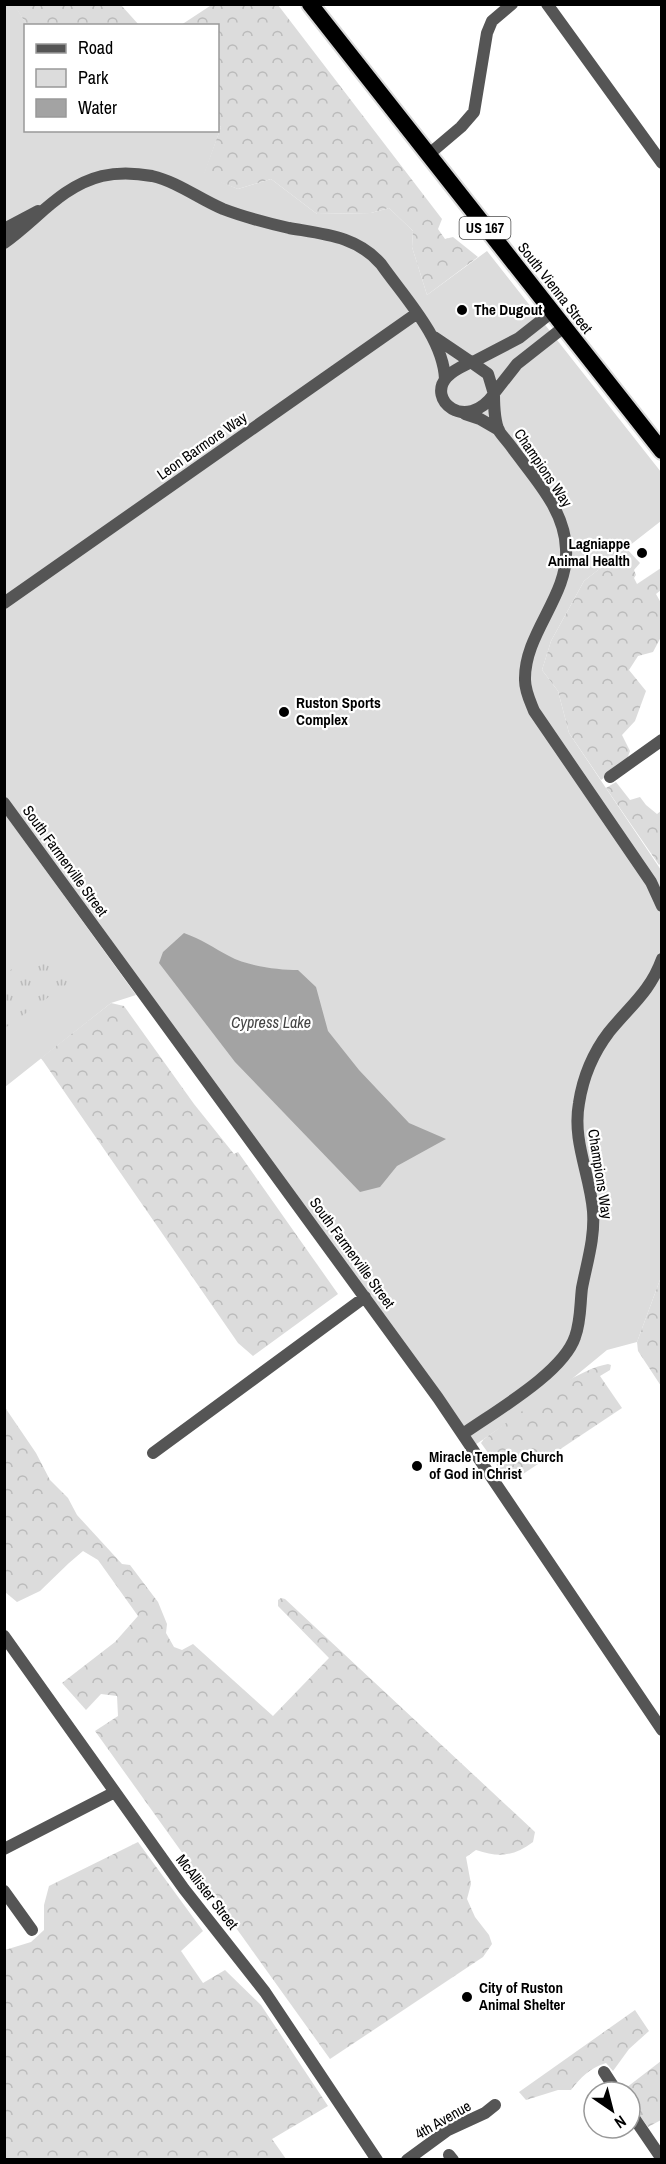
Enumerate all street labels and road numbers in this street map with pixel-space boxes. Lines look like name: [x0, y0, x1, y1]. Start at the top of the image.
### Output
road number: US 167: [460, 217, 510, 239]
street label: South Vienna Street: [513, 238, 598, 338]
street label: Leon Barmore Way: [152, 406, 252, 484]
street label: Champions Way: [509, 424, 578, 512]
street label: South Farmerville Street: [18, 801, 113, 921]
street label: Champions Way: [583, 1128, 618, 1221]
street label: South Farmerville Street: [305, 1193, 400, 1313]
street label: McAllister Street: [171, 1850, 244, 1934]
street label: 4th Avenue: [411, 2095, 475, 2144]

